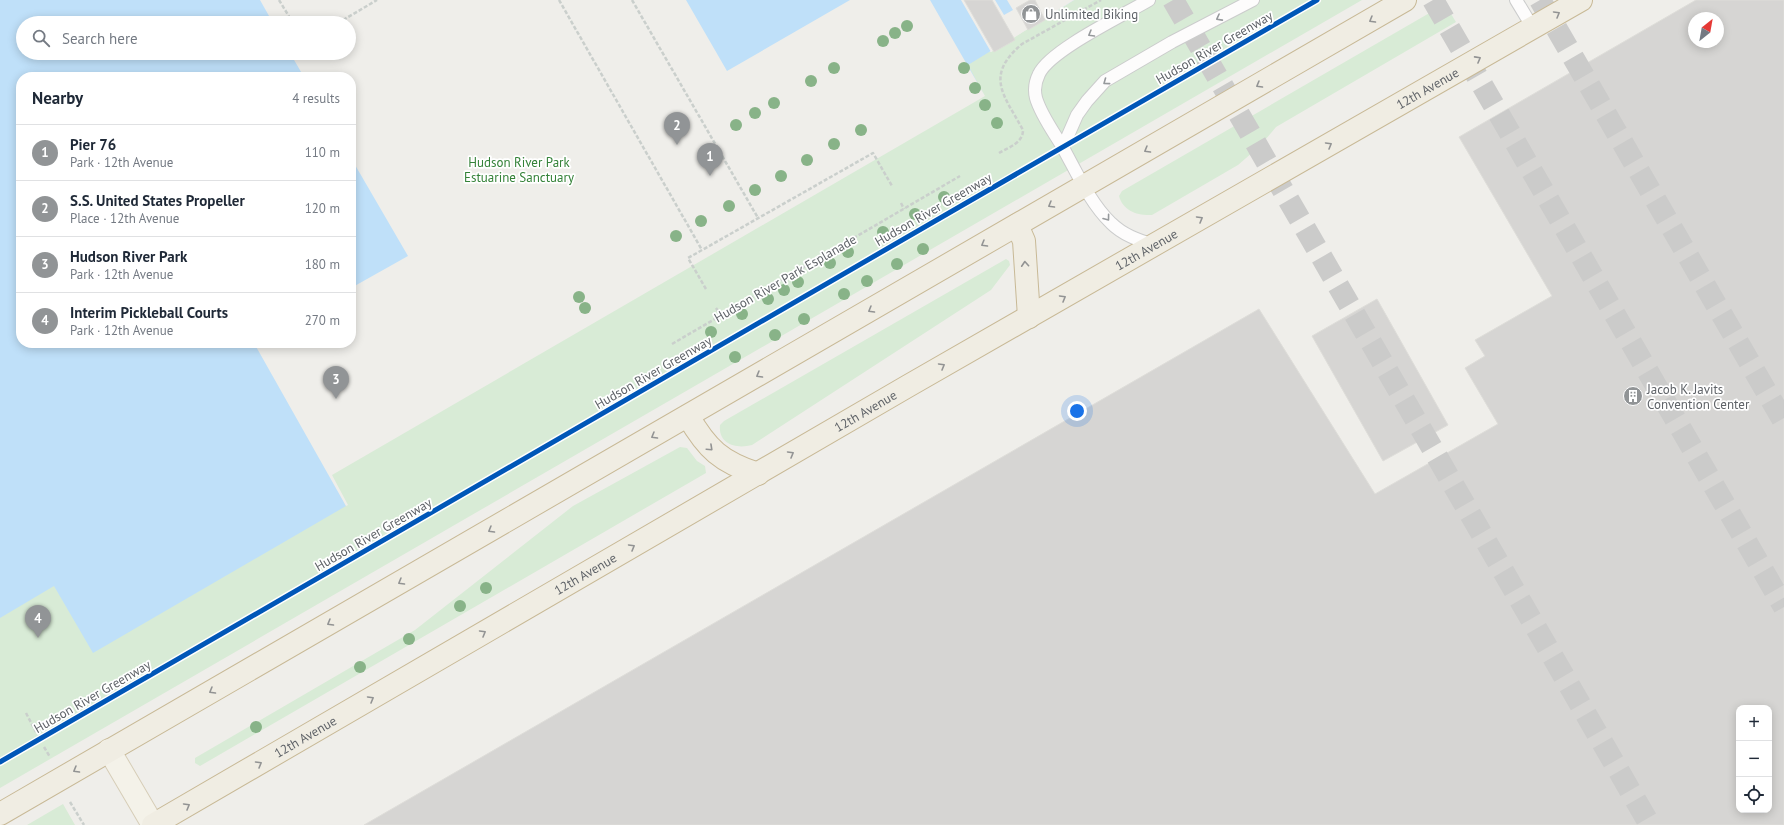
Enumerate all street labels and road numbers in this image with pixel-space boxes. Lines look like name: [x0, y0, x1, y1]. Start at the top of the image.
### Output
street label: Hudson River Greenway: [1153, 7, 1276, 88]
street label: 12th Avenue: [1393, 64, 1462, 113]
street label: Hudson River Greenway: [872, 169, 995, 250]
street label: 12th Avenue: [1112, 225, 1181, 274]
street label: Hudson River Park Esplanade: [711, 231, 859, 326]
street label: Hudson River Greenway: [592, 332, 715, 413]
street label: 12th Avenue: [831, 386, 900, 436]
street label: Hudson River Greenway: [312, 494, 435, 575]
street label: 12th Avenue: [551, 549, 620, 599]
street label: Hudson River Greenway: [31, 656, 154, 737]
street label: 12th Avenue: [271, 712, 340, 762]

